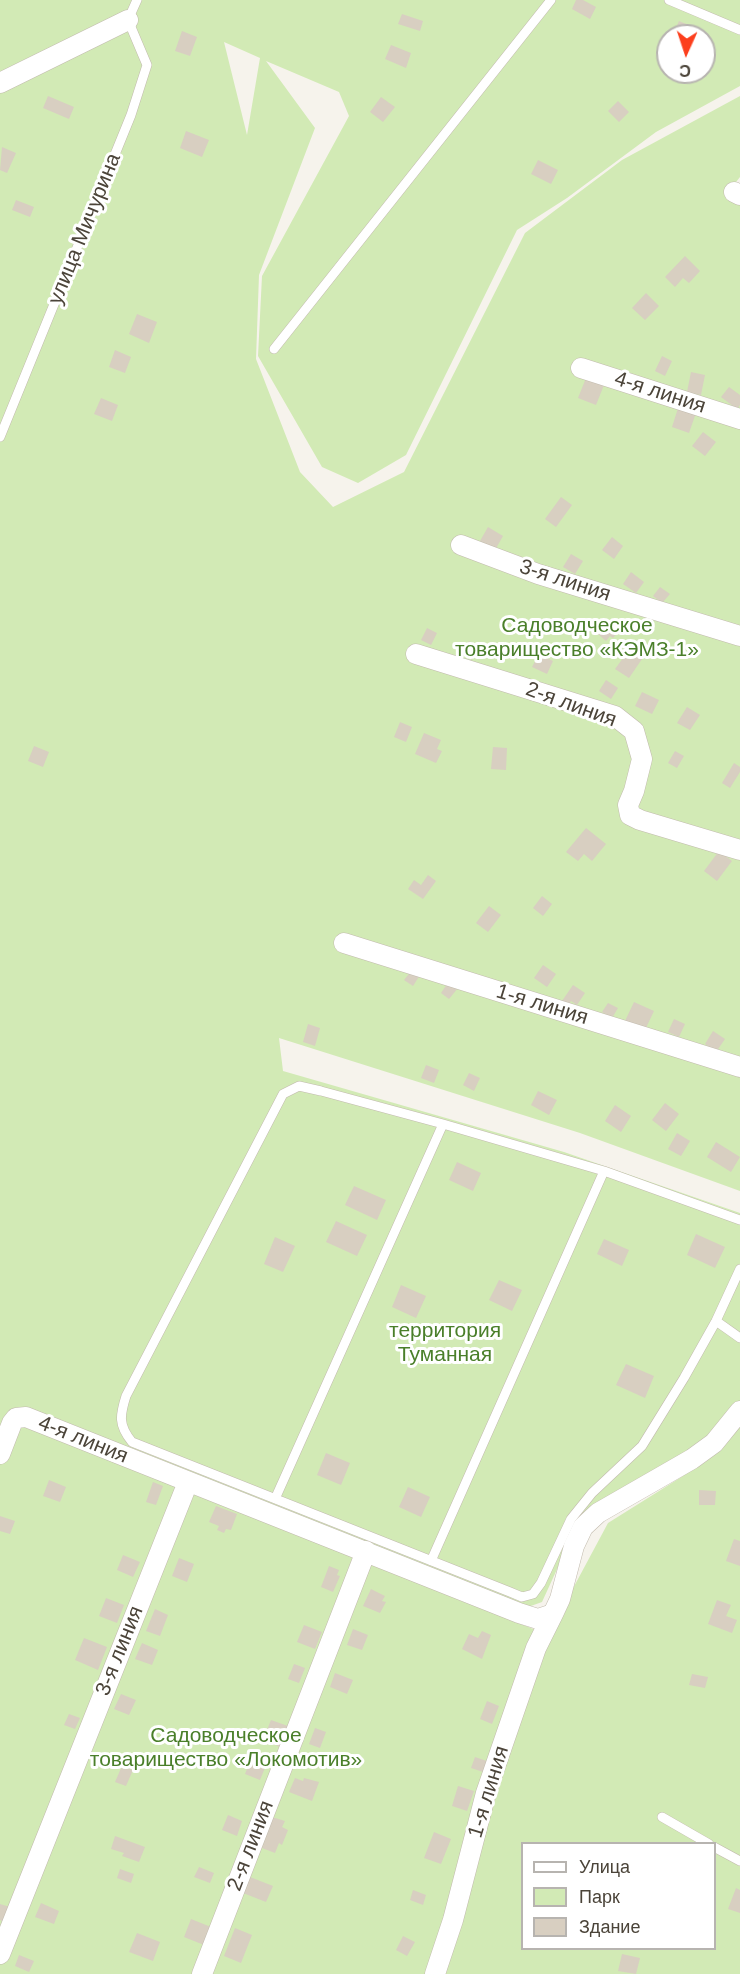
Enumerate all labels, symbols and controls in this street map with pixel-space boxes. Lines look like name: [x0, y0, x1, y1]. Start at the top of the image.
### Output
north arrow: [656, 24, 716, 84]
text: С: [679, 62, 691, 79]
street label: улица Мичурина: [43, 150, 127, 308]
street label: 4-я линия: [611, 366, 709, 420]
street label: 3-я линия: [516, 554, 614, 608]
park label: Садоводческое товарищество «КЭМЗ-1»: [455, 613, 699, 663]
street label: 2-я линия: [522, 677, 620, 733]
street label: 1-я линия: [493, 979, 591, 1031]
park label: территория Туманная: [389, 1318, 501, 1368]
street label: 4-я линия: [34, 1411, 132, 1469]
street label: 3-я линия: [91, 1602, 149, 1700]
park label: Садоводческое товарищество «Локомотив»: [90, 1723, 362, 1773]
street label: 1-я линия: [463, 1743, 515, 1841]
street label: 2-я линия: [222, 1797, 280, 1895]
legend: [521, 1842, 716, 1950]
text: Улица: [579, 1857, 630, 1877]
text: Парк: [579, 1887, 620, 1907]
text: Здание: [579, 1917, 640, 1937]

